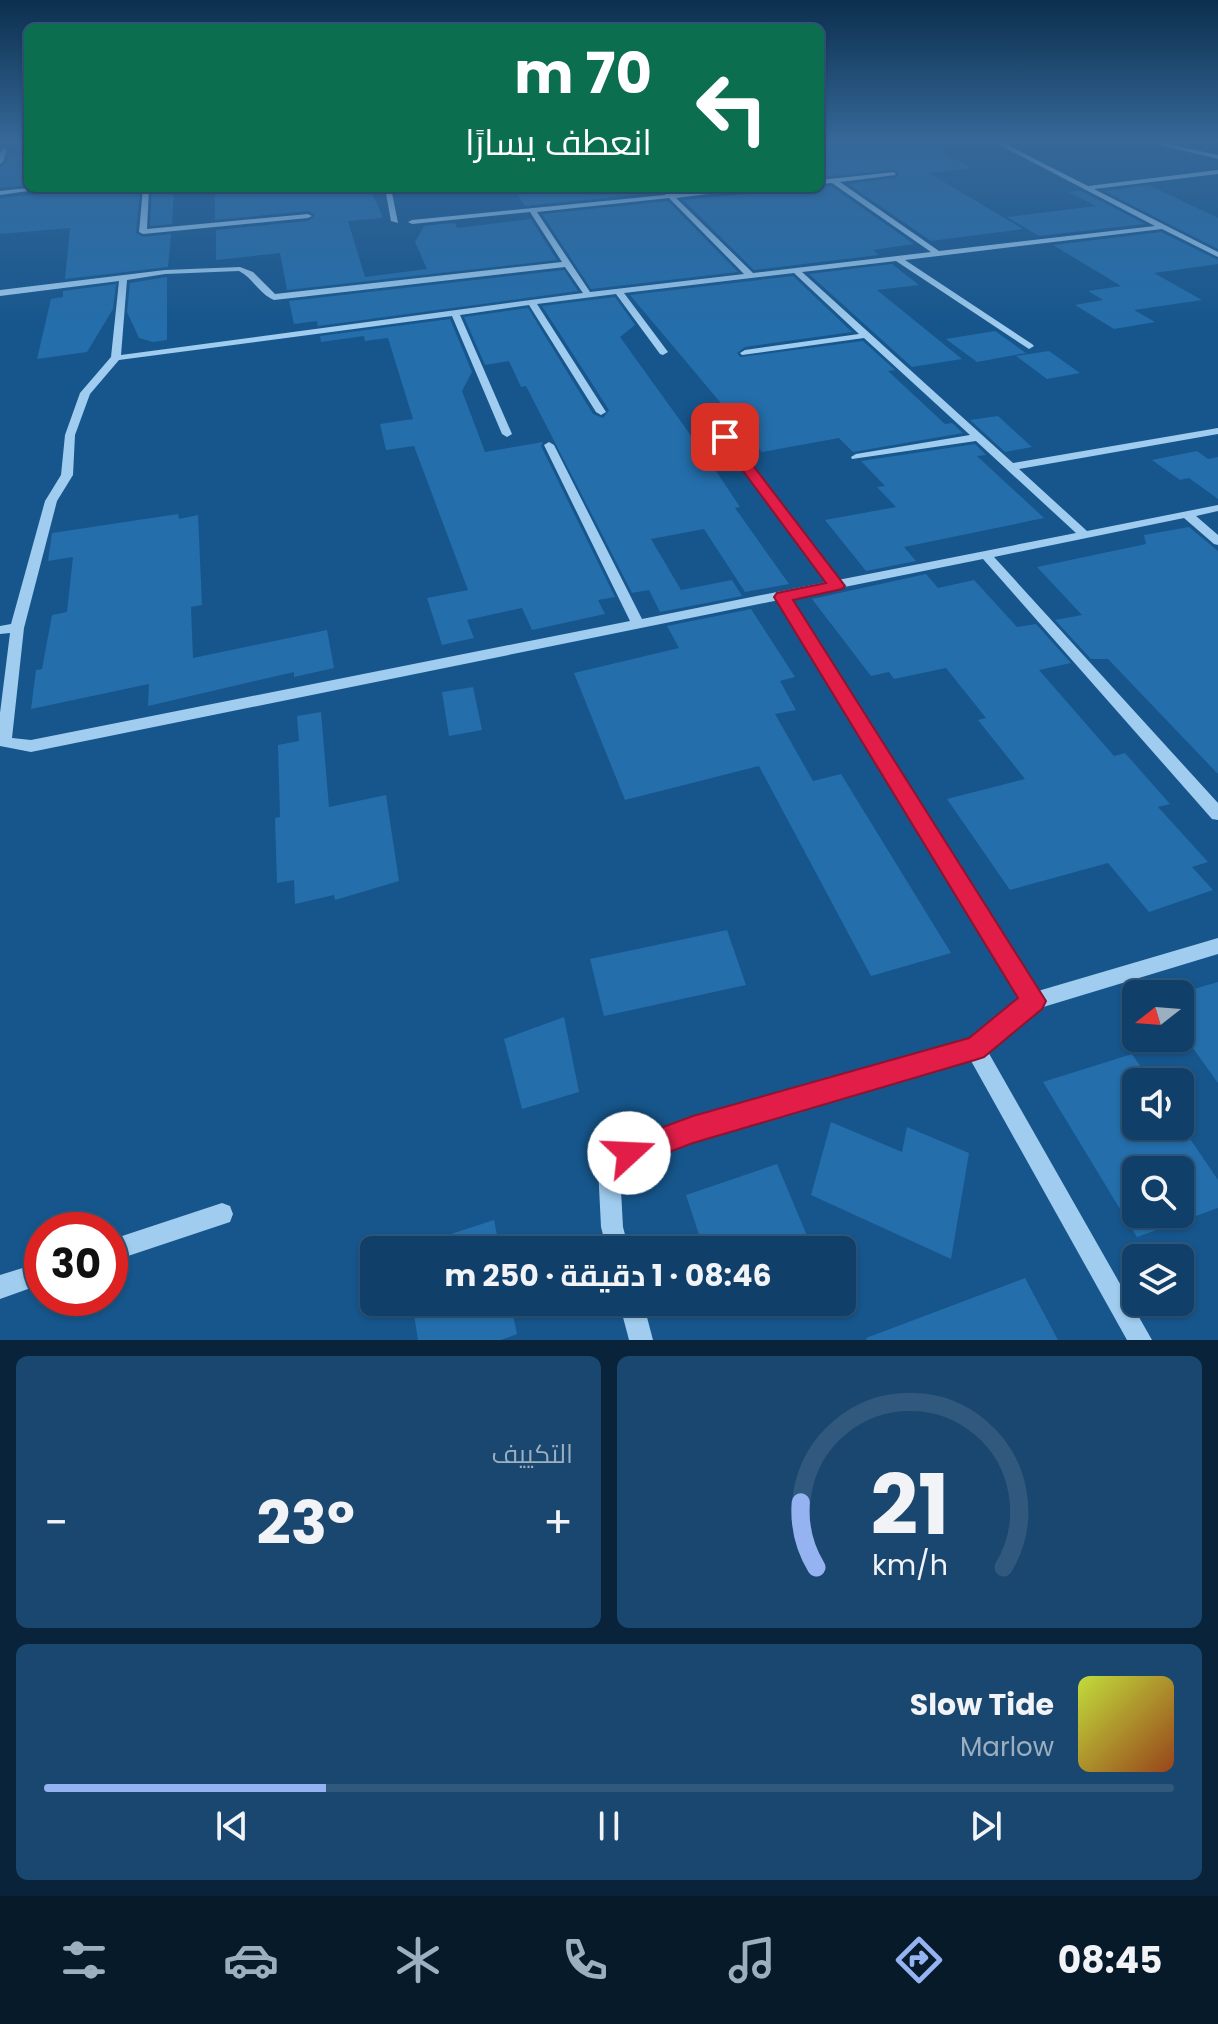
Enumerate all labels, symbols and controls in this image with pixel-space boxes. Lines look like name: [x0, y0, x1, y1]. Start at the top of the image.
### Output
text: 70 m: [514, 34, 652, 113]
icon: left: [680, 56, 784, 160]
text: انعطف يسارًا: [465, 117, 652, 168]
pin: [691, 403, 759, 471]
icon: arrive: [703, 415, 747, 459]
north arrow: [1122, 980, 1194, 1052]
map controls: [1122, 980, 1194, 1316]
button: sound: [1122, 1068, 1194, 1140]
position arrow: [587, 1111, 671, 1195]
button: search: [1122, 1156, 1194, 1228]
speed limit sign: 30: [24, 1212, 128, 1316]
button: layers: [1122, 1244, 1194, 1316]
text: 08:46 · 1 دقيقة · 250 m: [444, 1254, 772, 1297]
text: التكييف: [491, 1436, 573, 1472]
text: 21: [870, 1447, 949, 1563]
text: 23°: [256, 1481, 355, 1565]
text: −: [44, 1492, 68, 1553]
text: +: [543, 1492, 573, 1553]
text: km/h: [871, 1545, 948, 1585]
text: Slow Tide: [910, 1683, 1054, 1726]
text: Marlow: [960, 1729, 1054, 1765]
icon: previous: [210, 1804, 254, 1848]
icon: pause: [587, 1804, 631, 1848]
icon: next: [964, 1804, 1008, 1848]
icon: filters: [56, 1932, 112, 1988]
icon: car: [223, 1932, 279, 1988]
icon: climate: [390, 1932, 446, 1988]
icon: phone: [557, 1932, 613, 1988]
icon: music: [724, 1932, 780, 1988]
icon: directions: [891, 1932, 947, 1988]
text: 08:45: [1058, 1935, 1163, 1986]

